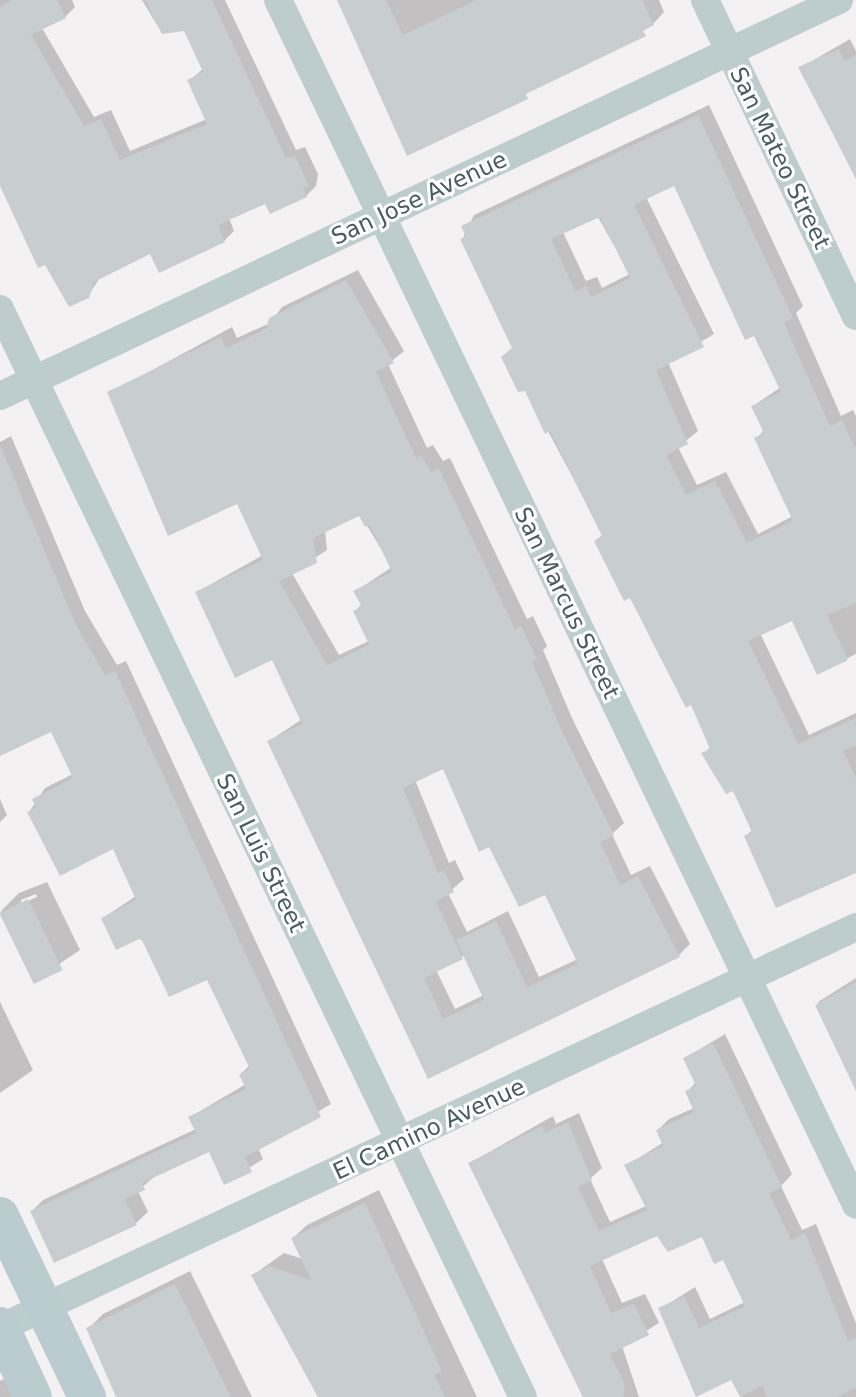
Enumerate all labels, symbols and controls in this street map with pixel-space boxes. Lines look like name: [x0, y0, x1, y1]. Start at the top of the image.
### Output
street label: San Mateo Street: [724, 63, 836, 253]
street label: San Jose Avenue: [327, 145, 511, 251]
street label: San Marcus Street: [509, 503, 625, 703]
street label: San Luis Street: [211, 769, 311, 937]
street label: El Camino Avenue: [329, 1072, 529, 1186]

